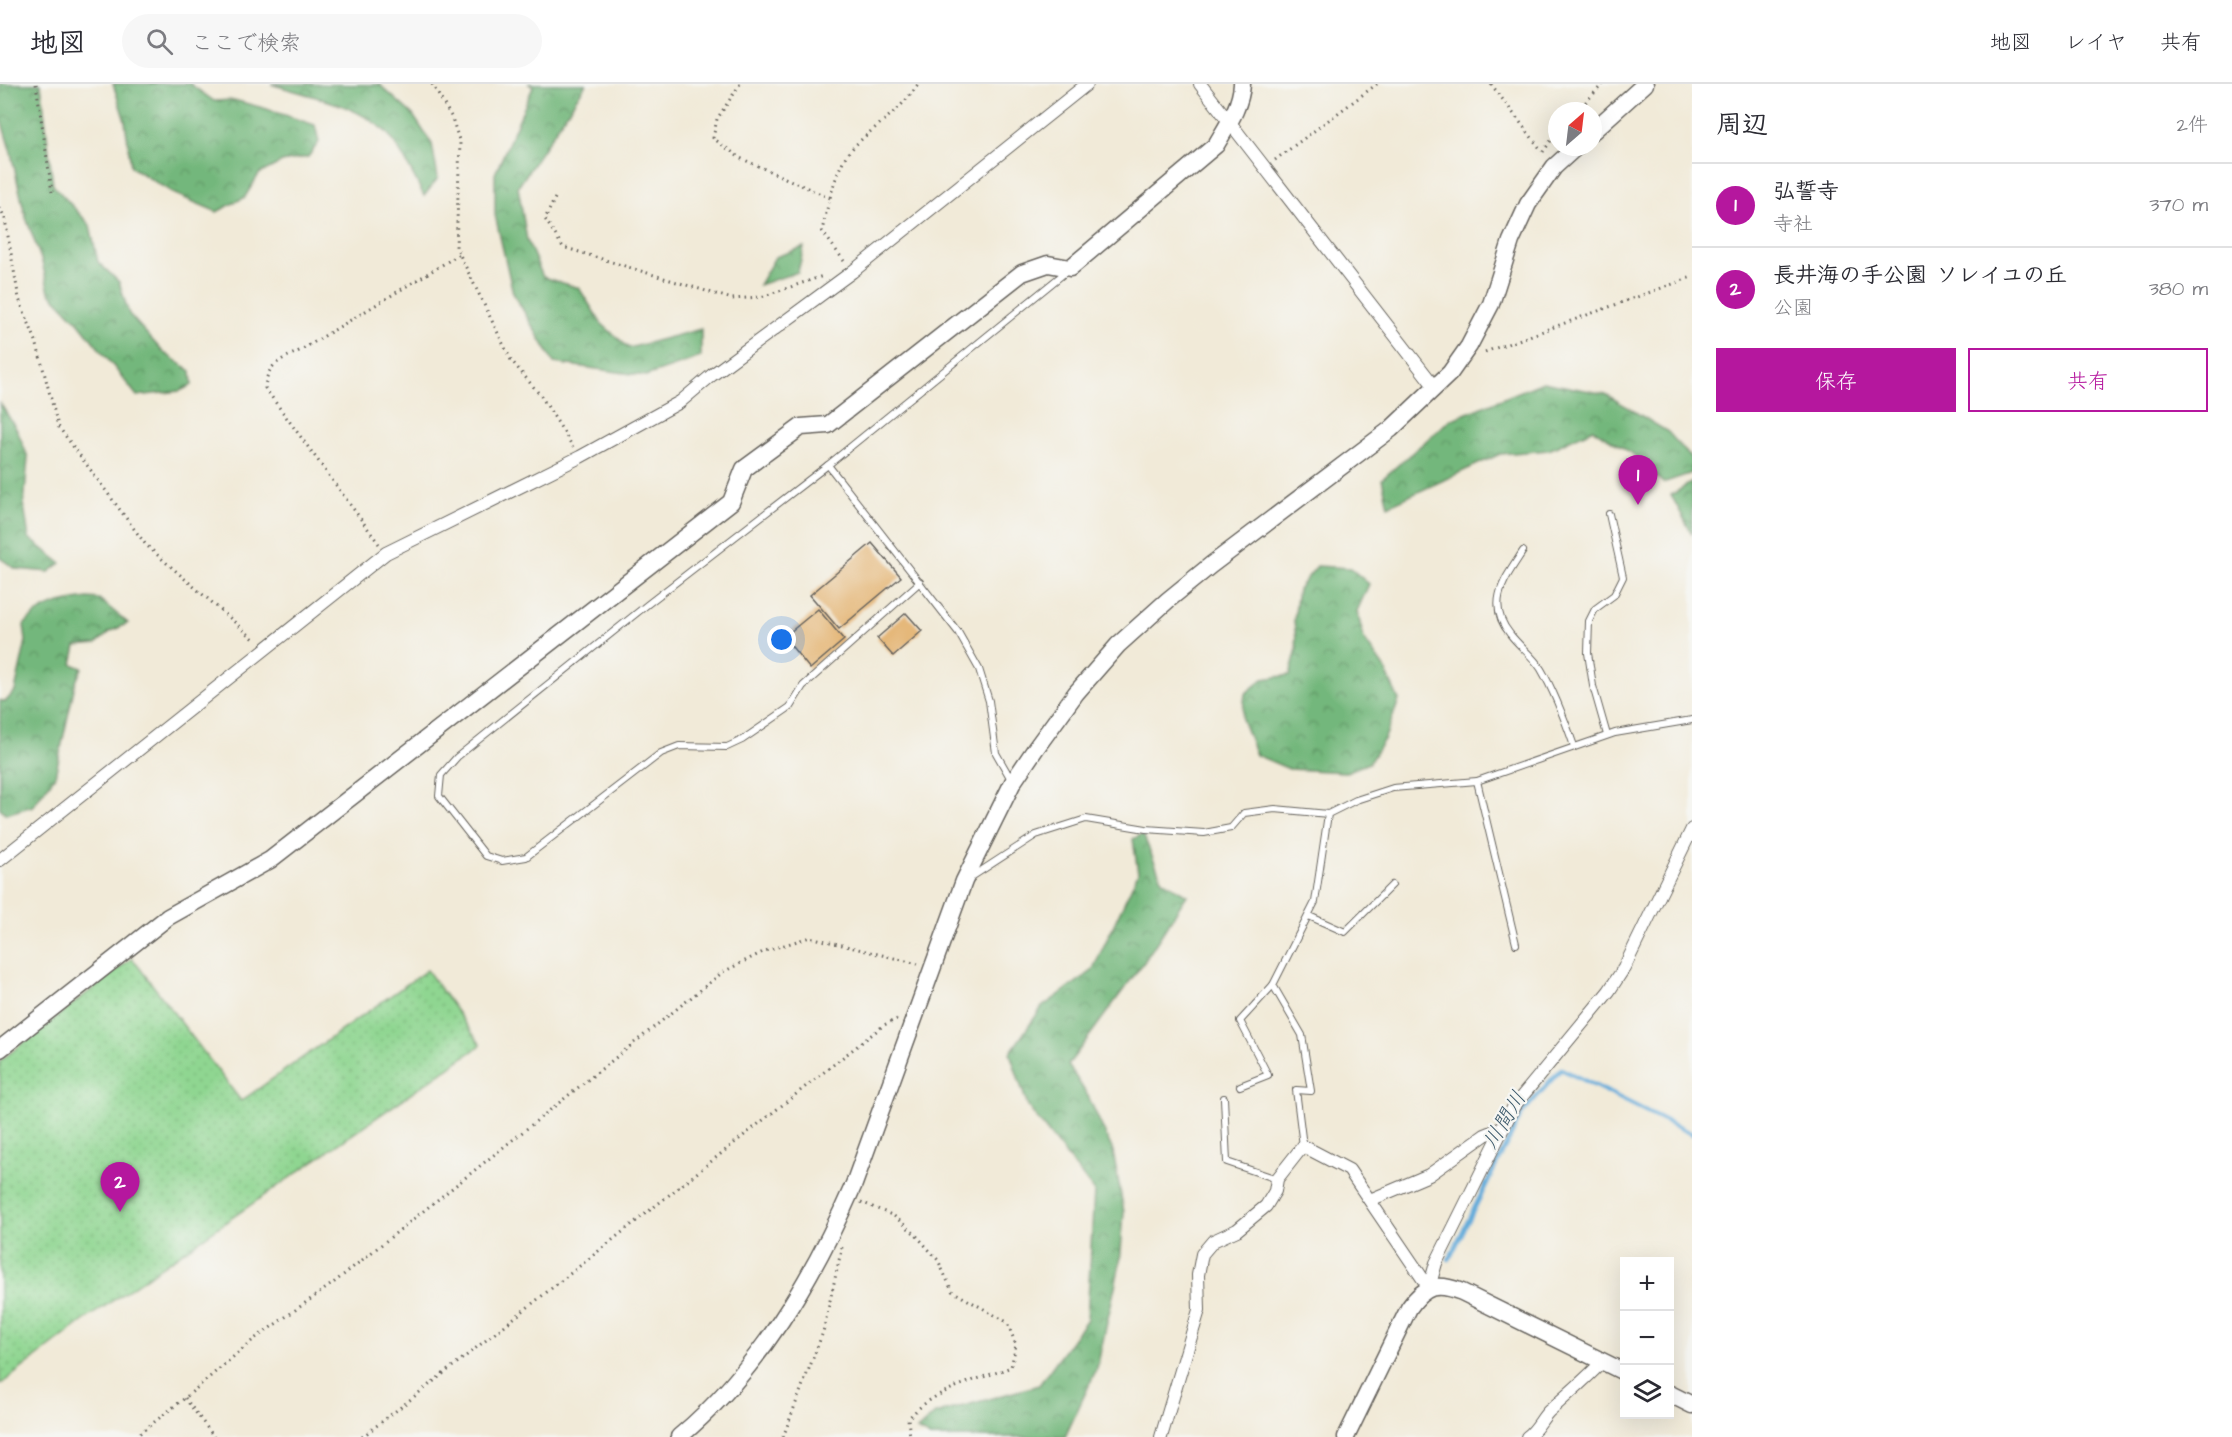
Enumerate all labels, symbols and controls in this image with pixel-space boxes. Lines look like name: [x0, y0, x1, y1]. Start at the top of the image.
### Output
search box: [122, 14, 542, 68]
text: 地図: [30, 24, 86, 63]
icon: search: [143, 25, 176, 58]
text: ここで検索: [191, 28, 301, 59]
text: 地図: [1990, 28, 2032, 57]
text: レイヤ: [2065, 28, 2127, 57]
text: 共有: [2160, 28, 2202, 57]
north arrow: [1548, 102, 1602, 156]
text: 周辺: [1716, 107, 1768, 143]
text: 2件: [2177, 111, 2208, 139]
text: 弘誓寺: [1773, 176, 1839, 207]
text: 1: [1734, 191, 1737, 219]
text: 370 m: [2149, 191, 2208, 219]
text: 寺社: [1773, 210, 1813, 238]
text: 長井海の手公園 ソレイユの丘: [1773, 260, 2067, 291]
text: 2: [1730, 275, 1741, 303]
text: 380 m: [2149, 275, 2208, 303]
text: 公園: [1773, 294, 1813, 322]
button: 保存: [1716, 348, 1956, 412]
button: 共有: [1968, 348, 2208, 412]
pin: 1: [1618, 456, 1658, 505]
your location: [767, 625, 796, 654]
water label: 川間川: [1476, 1086, 1533, 1155]
pin: 2: [100, 1162, 140, 1212]
map controls: [1620, 1257, 1674, 1419]
button: +: [1620, 1257, 1674, 1311]
button: −: [1620, 1311, 1674, 1365]
button: layers: [1620, 1365, 1674, 1419]

